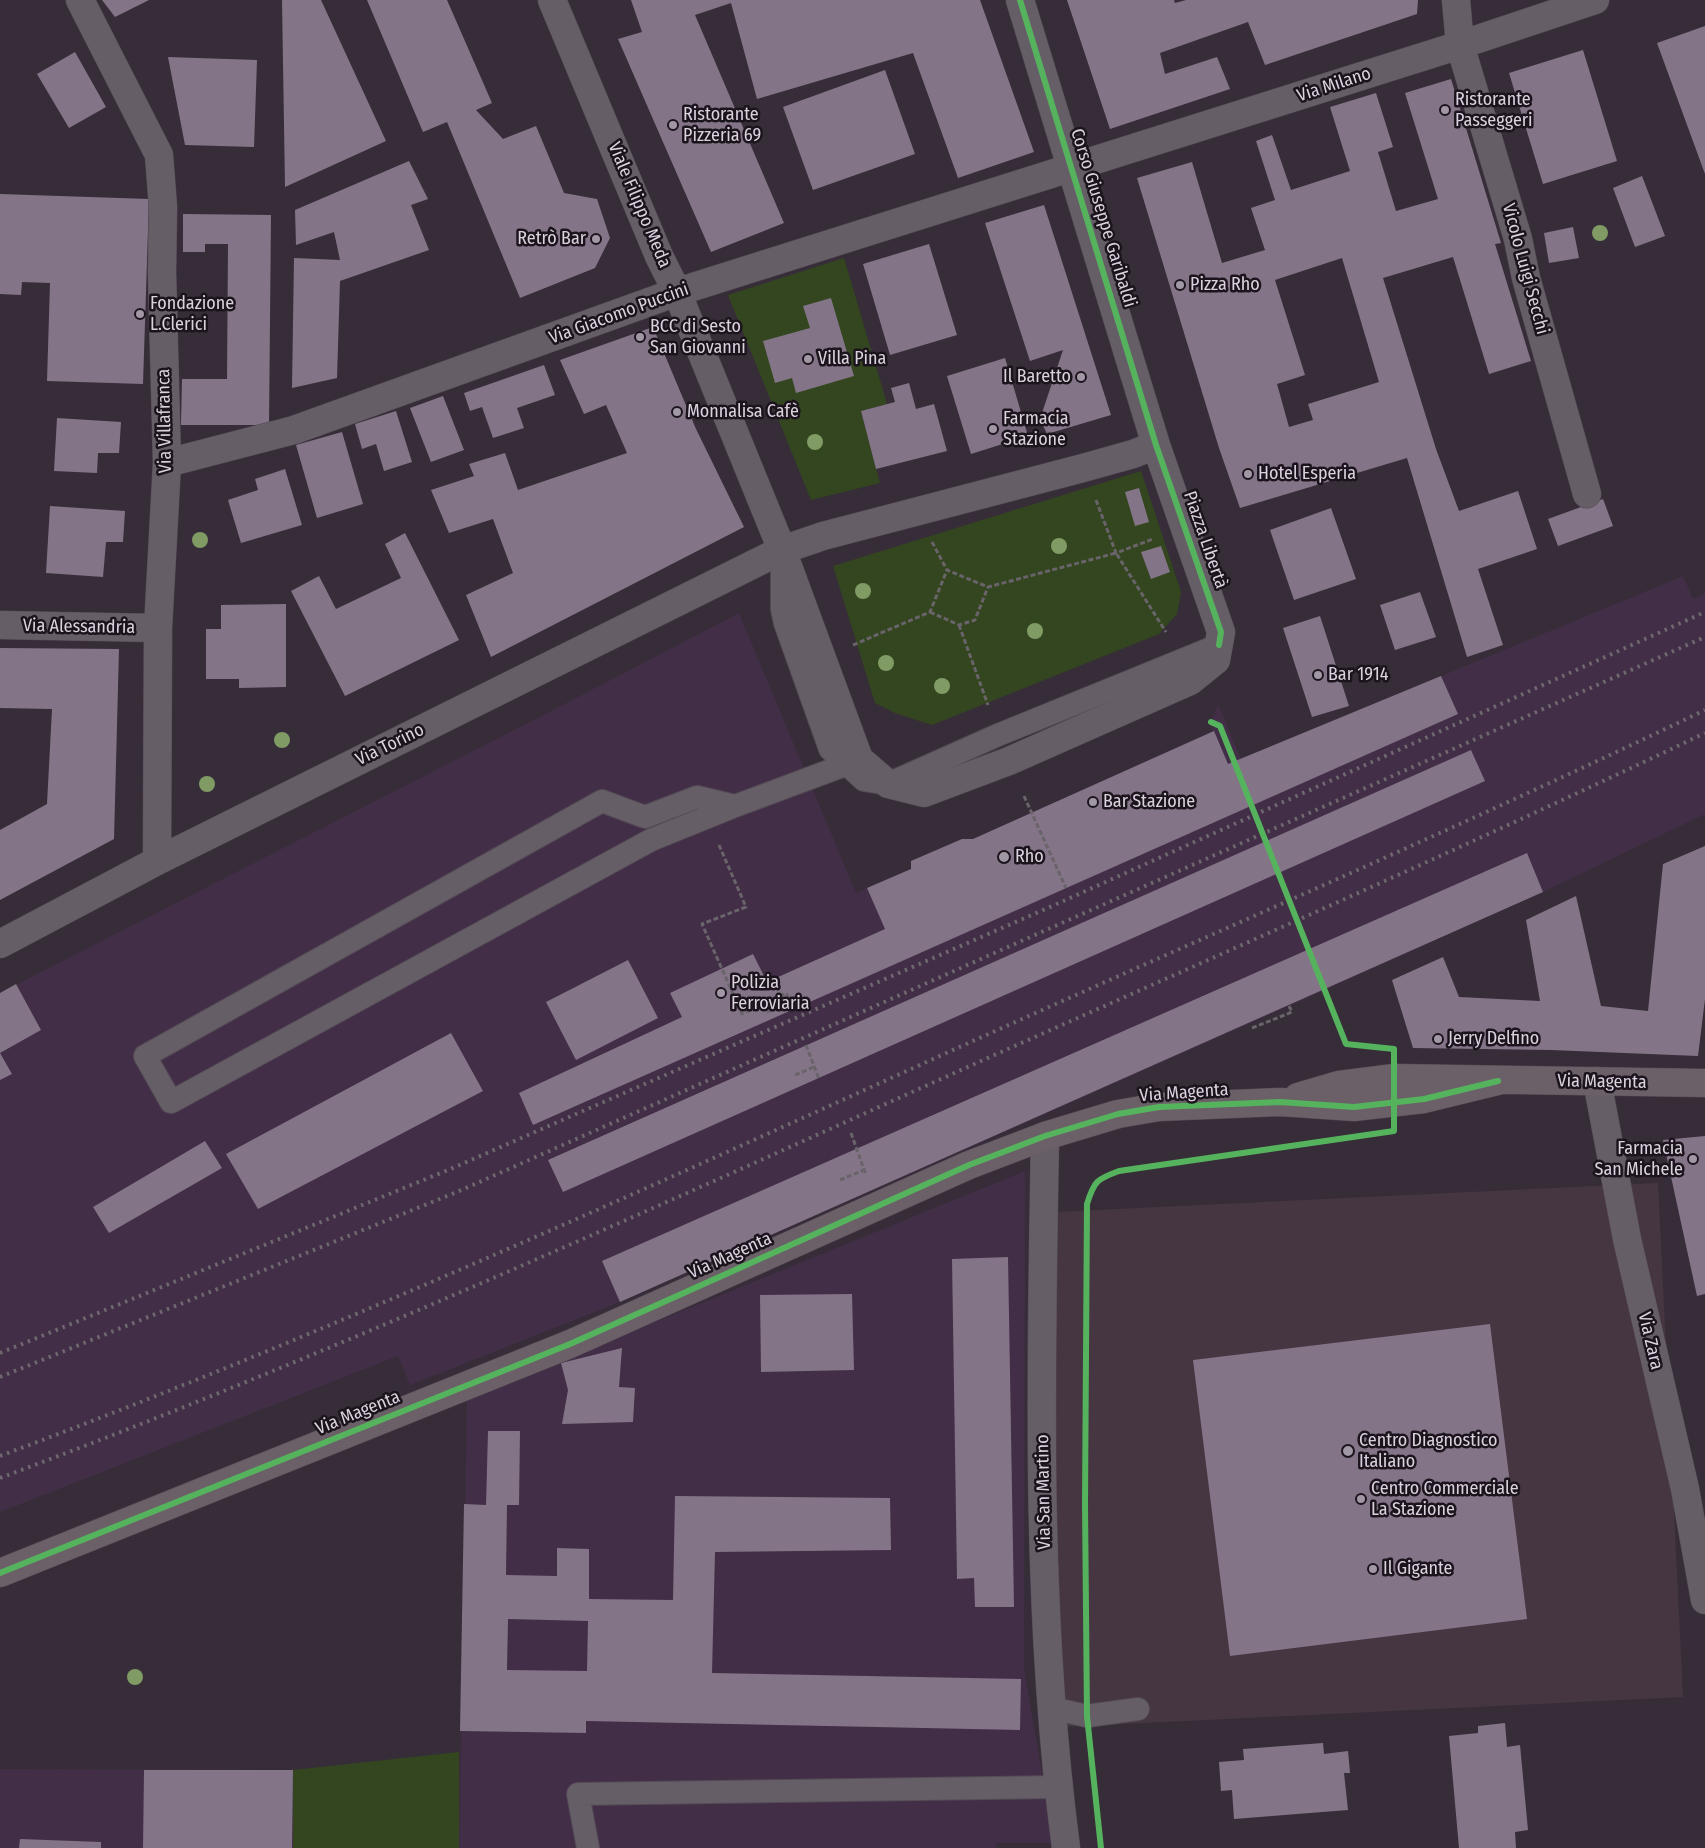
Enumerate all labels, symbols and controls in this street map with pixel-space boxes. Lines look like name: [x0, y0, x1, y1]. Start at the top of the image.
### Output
street label: Via Milano: [1294, 63, 1374, 107]
place label: Ristorante Passeggeri: [1455, 89, 1533, 132]
place label: Ristorante Pizzeria 69: [683, 104, 761, 146]
marker: Ristorante Passeggeri: [1439, 104, 1451, 116]
marker: Ristorante Pizzeria 69: [667, 119, 679, 131]
street label: Corso Giuseppe Garibaldi: [1066, 126, 1140, 310]
street label: Viale Filippo Meda: [603, 139, 675, 271]
street label: Vicolo Luigi Secchi: [1497, 201, 1553, 337]
place label: Retrò Bar: [517, 228, 586, 250]
marker: Retrò Bar: [590, 233, 602, 245]
place label: Pizza Rho: [1190, 274, 1260, 296]
street label: Via Giacomo Puccini: [546, 279, 692, 349]
marker: Pizza Rho: [1174, 279, 1186, 291]
place label: Fondazione L.Clerici: [150, 293, 234, 336]
marker: Fondazione L.Clerici: [134, 308, 146, 320]
place label: BCC di Sesto San Giovanni: [650, 316, 746, 358]
marker: BCC di Sesto San Giovanni: [634, 331, 646, 343]
place label: Villa Pina: [818, 348, 886, 370]
marker: Villa Pina: [802, 353, 814, 365]
place label: Il Baretto: [1003, 366, 1071, 388]
street label: Via Villafranca: [153, 369, 177, 473]
marker: Il Baretto: [1075, 371, 1087, 383]
place label: Monnalisa Cafè: [687, 401, 799, 423]
marker: Monnalisa Cafè: [671, 406, 683, 418]
place label: Farmacia Stazione: [1003, 408, 1069, 450]
marker: Farmacia Stazione: [987, 423, 999, 435]
place label: Hotel Esperia: [1258, 463, 1356, 485]
marker: Hotel Esperia: [1242, 468, 1254, 480]
street label: Piazza Libertà: [1178, 488, 1232, 592]
street label: Via Alessandria: [23, 615, 135, 639]
place label: Bar 1914: [1328, 664, 1388, 686]
marker: Bar 1914: [1312, 669, 1324, 681]
street label: Via Torino: [352, 719, 428, 771]
place label: Bar Stazione: [1103, 791, 1195, 813]
marker: Bar Stazione: [1087, 796, 1099, 808]
place label: Rho: [1015, 846, 1044, 868]
marker: Rho: [997, 850, 1011, 864]
place label: Polizia Ferroviaria: [731, 972, 810, 1014]
marker: Polizia Ferroviaria: [715, 987, 727, 999]
place label: Jerry Delfino: [1448, 1028, 1539, 1050]
marker: Jerry Delfino: [1432, 1033, 1444, 1045]
street label: Via Magenta: [1557, 1070, 1647, 1094]
street label: Via Magenta: [1139, 1079, 1229, 1107]
place label: Farmacia San Michele: [1595, 1138, 1683, 1180]
marker: Farmacia San Michele: [1687, 1153, 1699, 1165]
street label: Via Magenta: [685, 1228, 775, 1284]
street label: Via Zara: [1633, 1310, 1667, 1372]
street label: Via Magenta: [313, 1386, 403, 1440]
place label: Centro Diagnostico Italiano: [1359, 1430, 1498, 1472]
street label: Via San Martino: [1032, 1434, 1056, 1550]
marker: Centro Diagnostico Italiano: [1341, 1444, 1355, 1458]
place label: Centro Commerciale La Stazione: [1371, 1478, 1519, 1520]
marker: Centro Commerciale La Stazione: [1355, 1493, 1367, 1505]
place label: Il Gigante: [1383, 1558, 1452, 1580]
marker: Il Gigante: [1367, 1563, 1379, 1575]

